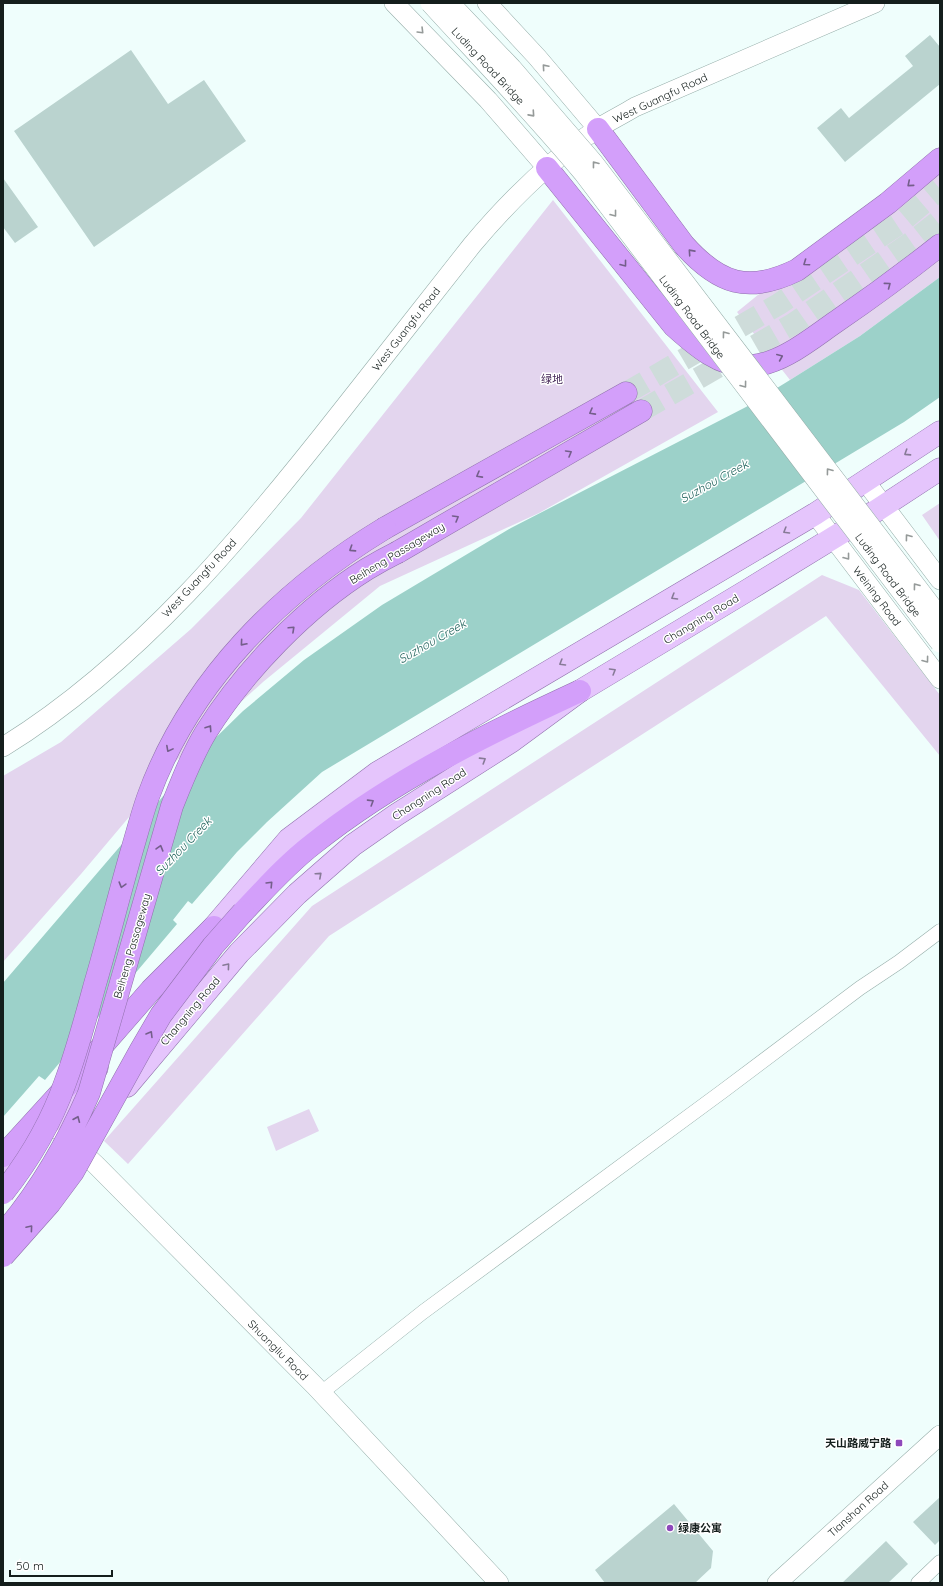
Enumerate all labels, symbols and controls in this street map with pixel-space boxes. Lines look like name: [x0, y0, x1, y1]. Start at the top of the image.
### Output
street label: Luding Road Bridge: [448, 24, 528, 108]
one-way arrow: [416, 26, 424, 34]
one-way arrow: [542, 64, 550, 72]
street label: West Guangfu Road: [610, 70, 710, 126]
one-way arrow: [528, 109, 535, 116]
one-way arrow: [592, 162, 599, 169]
one-way arrow: [907, 180, 915, 187]
one-way arrow: [610, 210, 617, 217]
one-way arrow: [688, 249, 695, 257]
one-way arrow: [804, 258, 811, 265]
one-way arrow: [619, 259, 626, 266]
street label: Luding Road Bridge: [656, 272, 728, 362]
one-way arrow: [883, 283, 890, 290]
street label: West Guangfu Road: [369, 284, 443, 374]
one-way arrow: [723, 332, 730, 339]
one-way arrow: [775, 354, 783, 362]
park label: 绿地: [541, 372, 563, 386]
one-way arrow: [739, 380, 746, 387]
one-way arrow: [589, 407, 596, 414]
one-way arrow: [904, 449, 911, 456]
one-way arrow: [565, 450, 572, 457]
water label: Suzhou Creek: [677, 455, 752, 506]
one-way arrow: [826, 468, 834, 475]
one-way arrow: [476, 471, 483, 478]
one-way arrow: [452, 516, 459, 523]
street label: Beiheng Passageway: [347, 519, 447, 587]
one-way arrow: [783, 527, 790, 534]
street label: Luding Road Bridge: [852, 530, 924, 620]
one-way arrow: [906, 535, 913, 542]
street label: West Guangfu Road: [159, 536, 239, 620]
one-way arrow: [349, 544, 356, 551]
one-way arrow: [842, 552, 849, 559]
street label: Weining Road: [850, 563, 904, 629]
one-way arrow: [914, 583, 921, 590]
street label: Changning Road: [661, 591, 741, 647]
one-way arrow: [671, 593, 678, 600]
water label: Suzhou Creek: [395, 615, 470, 666]
one-way arrow: [288, 627, 295, 634]
one-way arrow: [240, 638, 247, 645]
one-way arrow: [921, 655, 928, 662]
one-way arrow: [559, 659, 566, 666]
one-way arrow: [609, 668, 616, 676]
one-way arrow: [204, 725, 212, 732]
one-way arrow: [166, 744, 173, 752]
one-way arrow: [479, 757, 486, 765]
street label: Changning Road: [389, 765, 469, 823]
one-way arrow: [367, 799, 374, 807]
water label: Suzhou Creek: [151, 812, 216, 878]
one-way arrow: [155, 844, 164, 851]
one-way arrow: [315, 872, 322, 879]
one-way arrow: [119, 881, 127, 888]
one-way arrow: [265, 881, 273, 889]
street label: Beiheng Passageway: [110, 892, 154, 1000]
one-way arrow: [223, 964, 230, 971]
street label: Changning Road: [157, 974, 223, 1048]
one-way arrow: [145, 1031, 152, 1038]
one-way arrow: [73, 1116, 81, 1123]
one-way arrow: [25, 1225, 32, 1232]
street label: Shuangliu Road: [245, 1317, 311, 1383]
place label: 天山路威宁路: [825, 1436, 892, 1450]
marker: 天山路威宁路: [894, 1438, 904, 1448]
street label: Tianshan Road: [825, 1478, 891, 1540]
place label: 绿康公寓: [678, 1521, 722, 1535]
marker: 绿康公寓: [665, 1523, 675, 1533]
scale bar: [10, 1552, 112, 1578]
text: 50 m: [16, 1558, 44, 1573]

